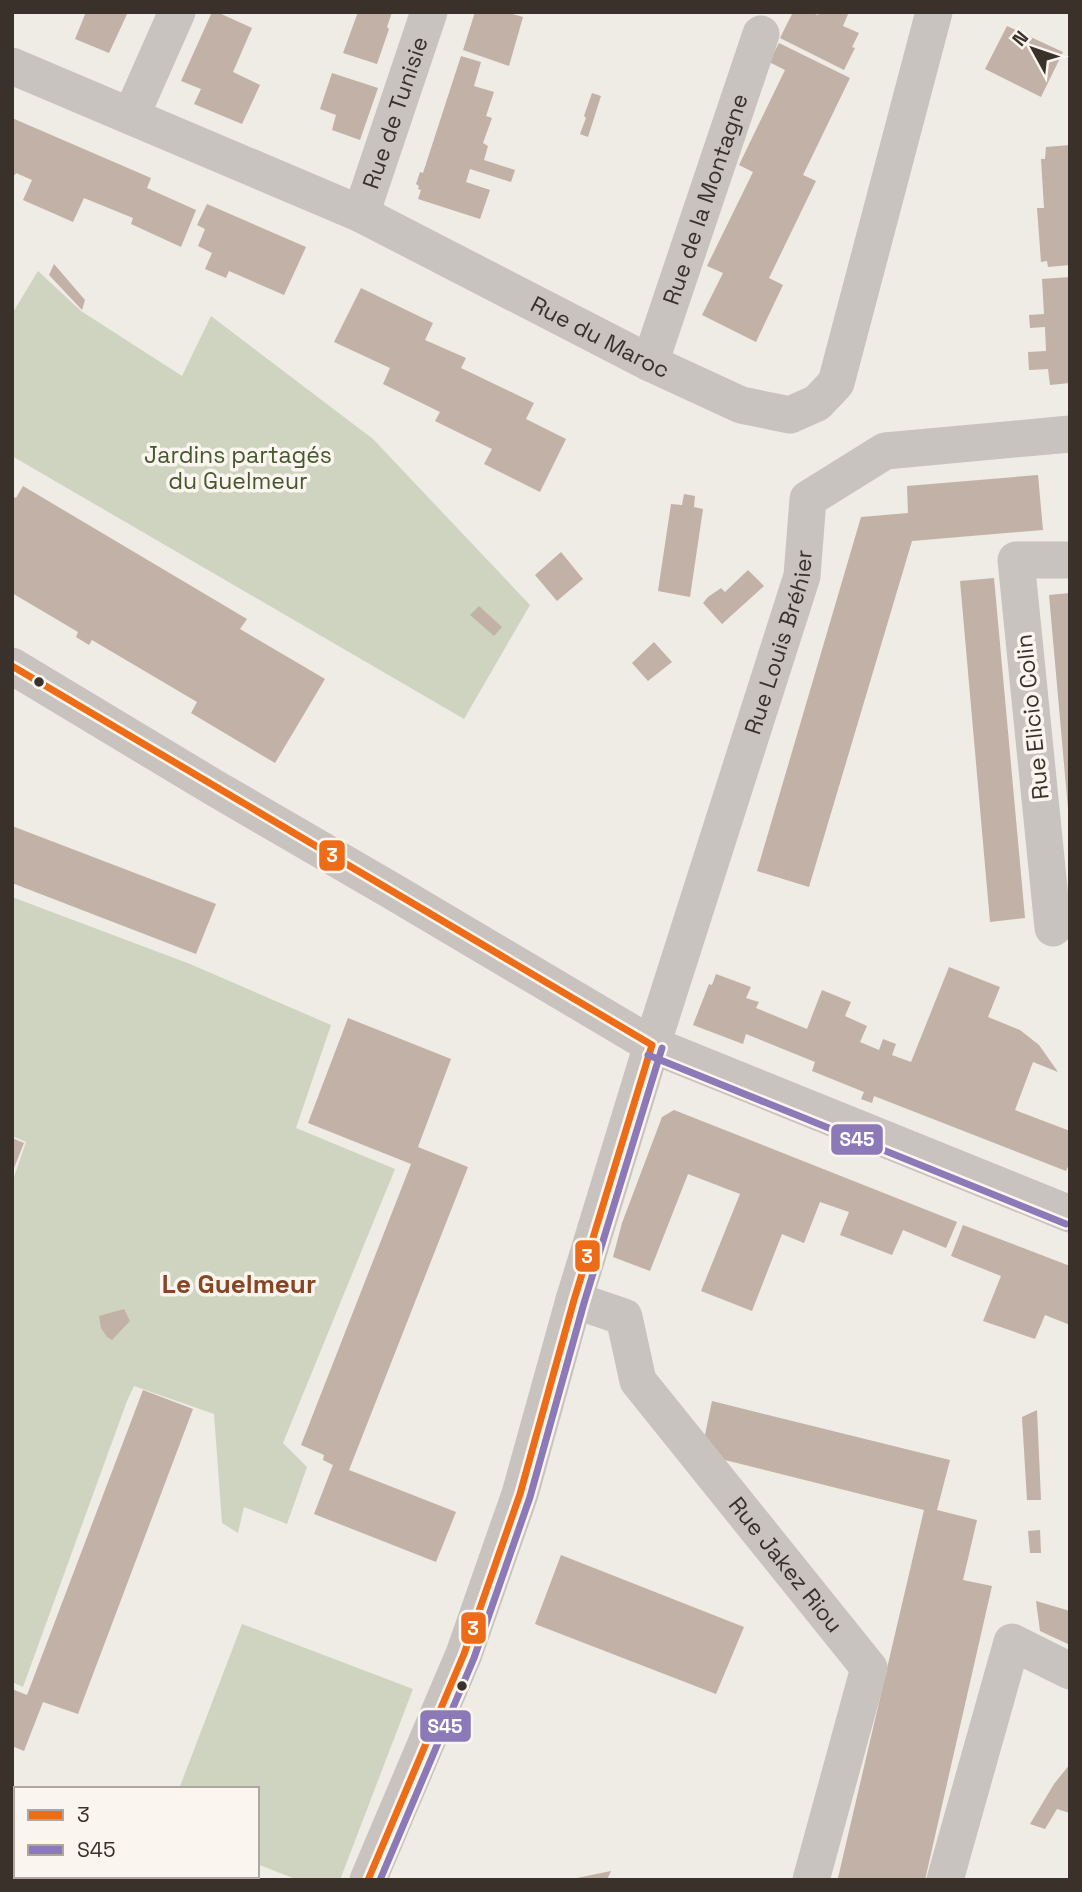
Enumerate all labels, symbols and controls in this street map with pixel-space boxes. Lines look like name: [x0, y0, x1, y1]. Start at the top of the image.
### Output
north arrow: [998, 14, 1068, 84]
text: N: [1007, 25, 1034, 51]
street label: Rue de Tunisie: [356, 33, 435, 193]
street label: Rue de la Montagne: [656, 90, 755, 309]
street label: Rue du Maroc: [525, 289, 674, 385]
park label: Jardins partagés du Guelmeur: [144, 440, 332, 496]
street label: Rue Louis Bréhier: [737, 549, 819, 738]
street label: Rue Elicio Colin: [1008, 633, 1056, 801]
unlabelled marker: [32, 675, 46, 689]
line badge: 3: [318, 839, 346, 872]
text: 3: [326, 843, 338, 868]
line badge: S45: [830, 1123, 884, 1156]
text: S45: [840, 1127, 875, 1152]
line badge: 3: [574, 1239, 601, 1273]
text: 3: [581, 1244, 593, 1269]
district label: Le Guelmeur: [162, 1267, 316, 1301]
street label: Rue Jakez Riou: [722, 1491, 849, 1639]
line badge: 3: [460, 1611, 487, 1645]
text: 3: [467, 1616, 479, 1641]
unlabelled marker: [455, 1679, 469, 1693]
line badge: S45: [419, 1709, 472, 1743]
text: S45: [428, 1714, 463, 1739]
legend: [14, 1787, 259, 1878]
text: 3: [77, 1801, 90, 1828]
text: S45: [77, 1836, 116, 1863]

